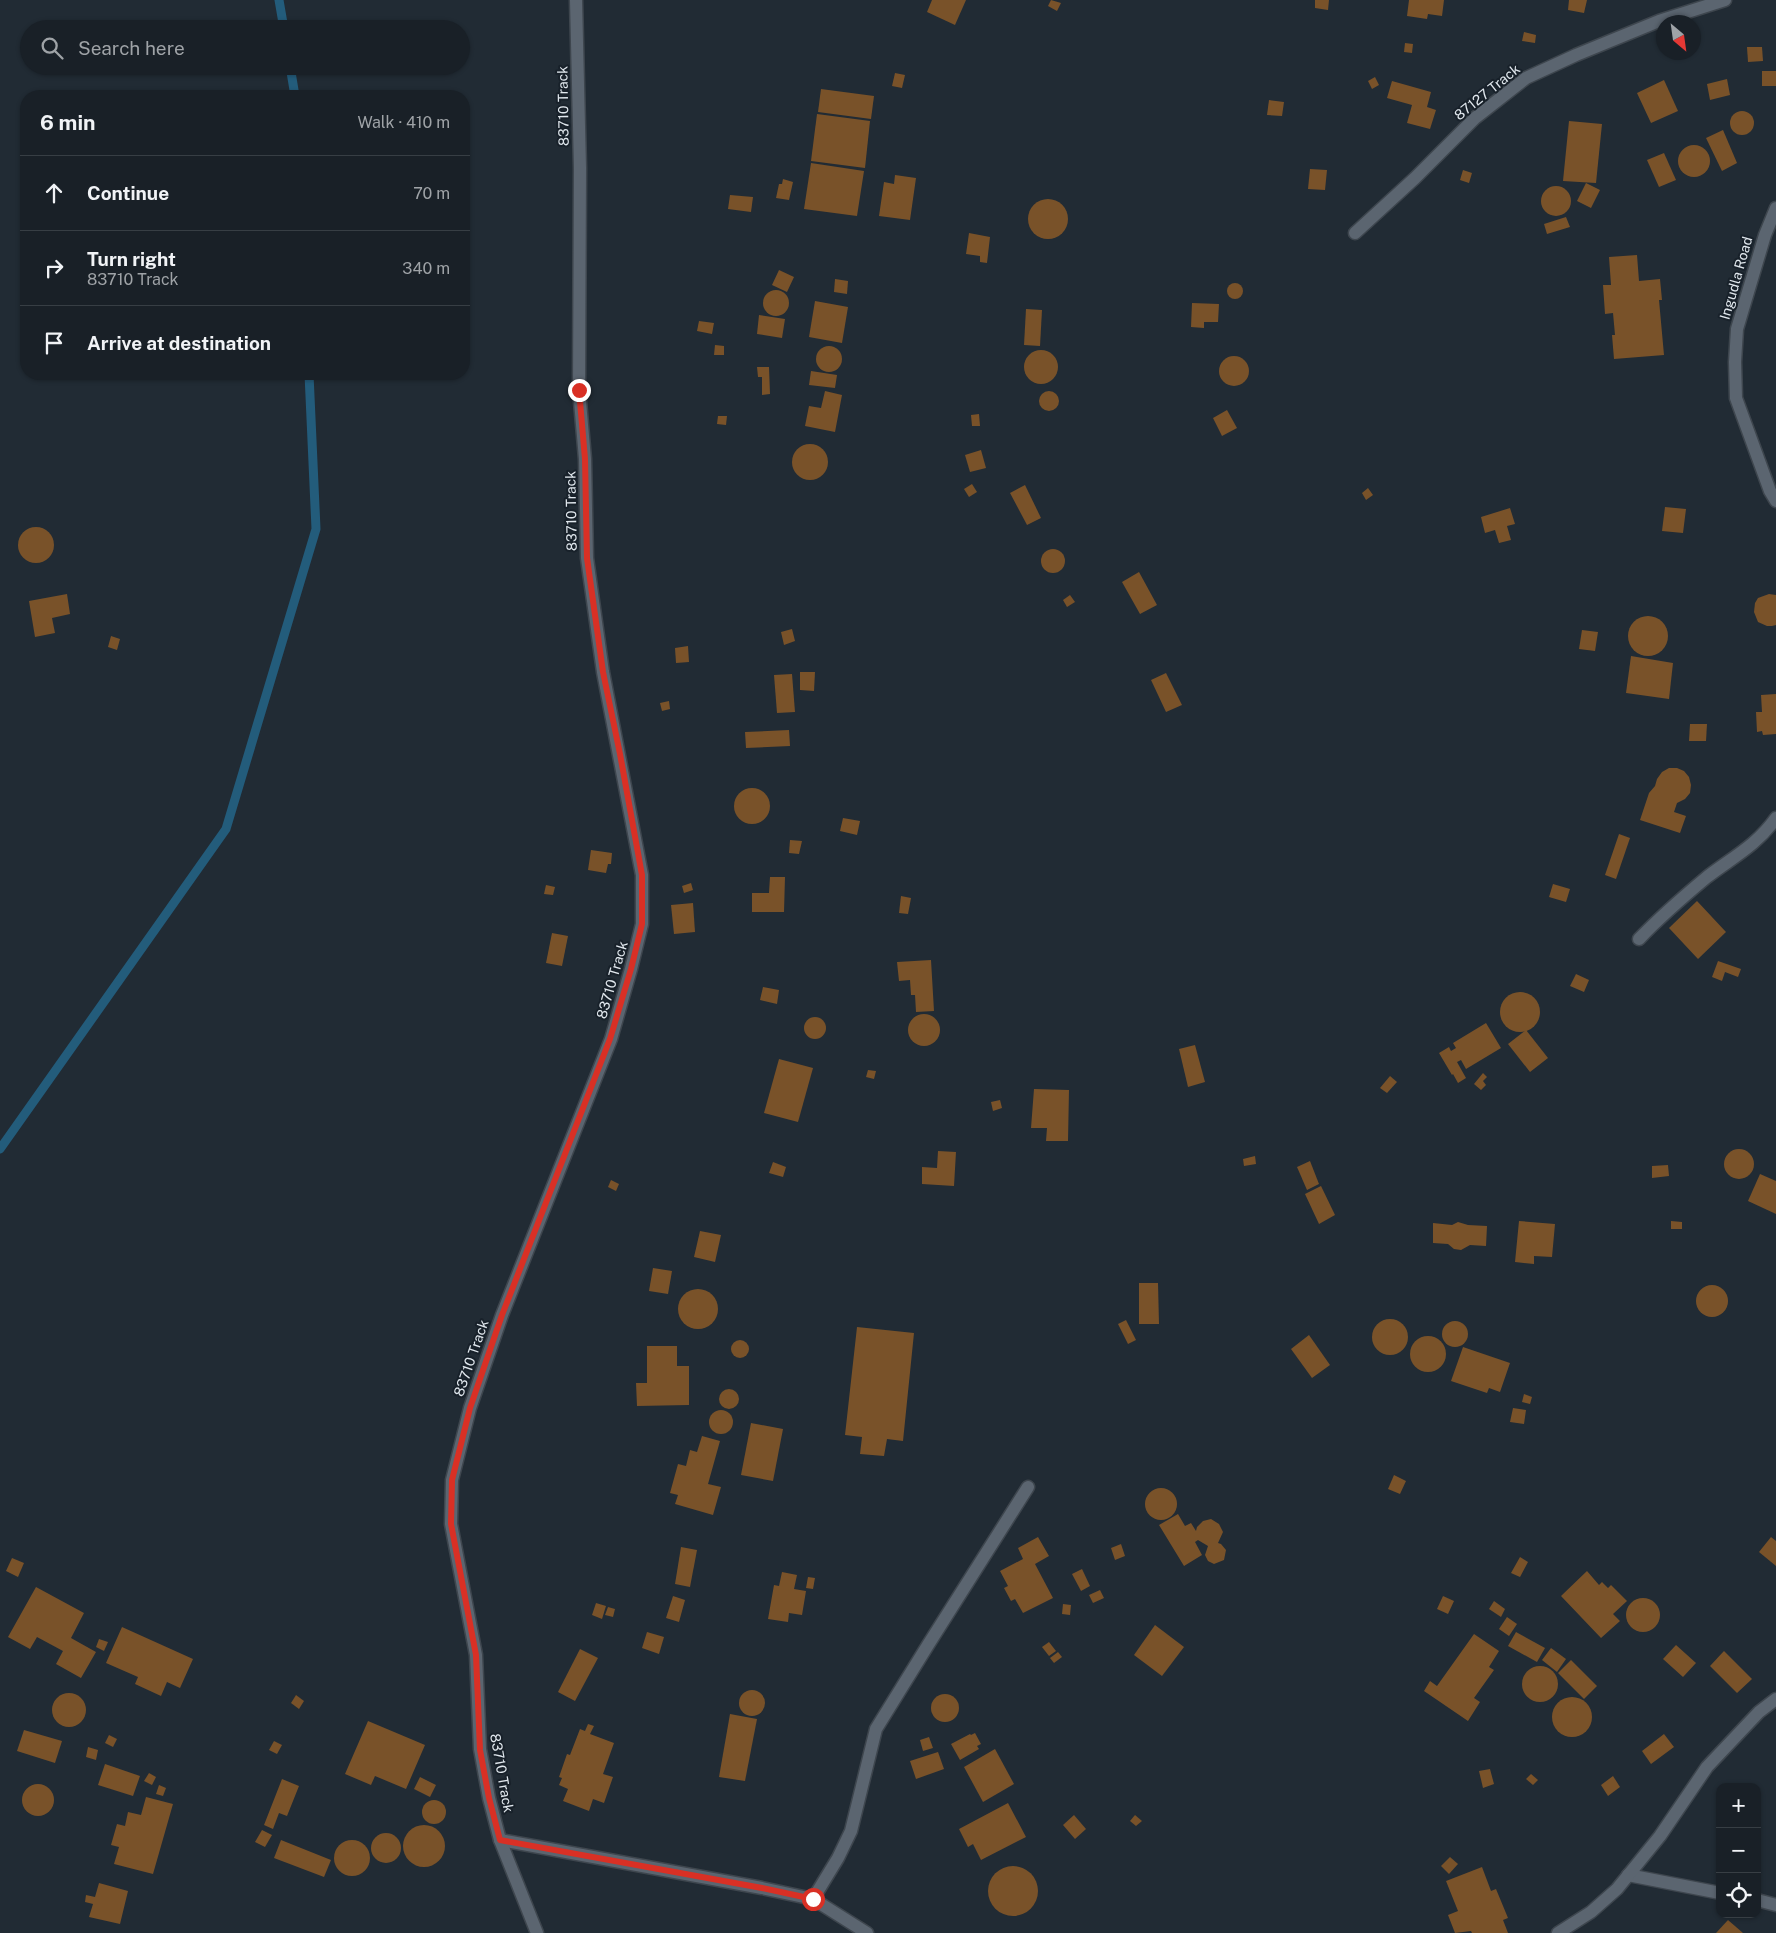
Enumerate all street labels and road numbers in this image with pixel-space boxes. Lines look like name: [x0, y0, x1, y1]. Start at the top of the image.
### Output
street label: 87127 Track: [1451, 61, 1523, 123]
street label: 83710 Track: [554, 66, 572, 146]
street label: Ingudla Road: [1717, 235, 1755, 321]
street label: 83710 Track: [562, 471, 580, 551]
street label: 83710 Track: [593, 939, 631, 1021]
street label: 83710 Track: [450, 1317, 492, 1398]
street label: 83710 Track: [487, 1732, 517, 1814]

